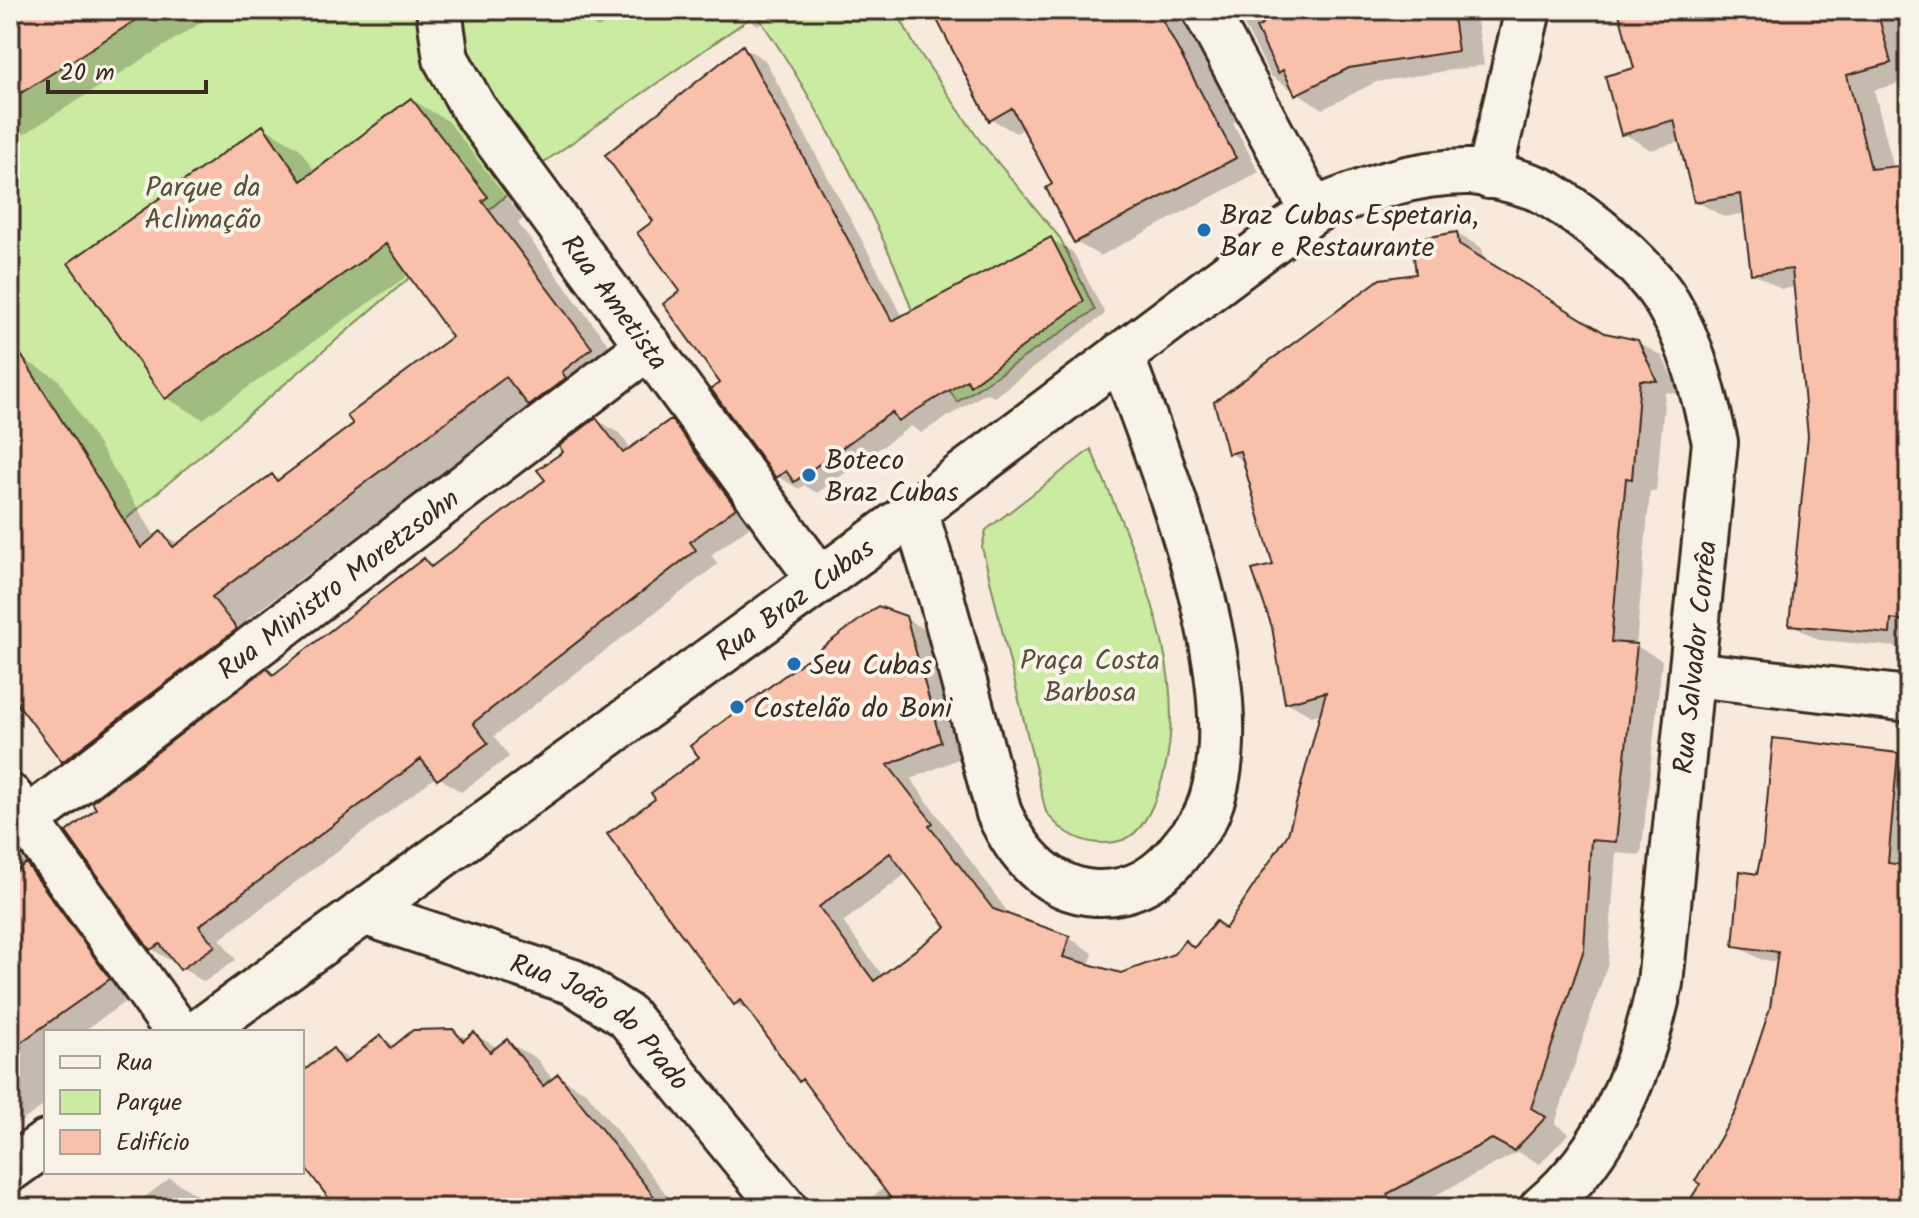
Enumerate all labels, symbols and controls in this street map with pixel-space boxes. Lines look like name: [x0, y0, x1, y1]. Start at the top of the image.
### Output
scale bar: [48, 44, 206, 94]
text: 20 m: [60, 54, 115, 93]
park label: Parque da Aclimação: [145, 166, 261, 243]
place label: Braz Cubas Espetaria, Bar e Restaurante: [1220, 194, 1479, 271]
marker: Braz Cubas Espetaria, Bar e Restaurante: [1195, 221, 1213, 239]
street label: Rua Ametista: [548, 226, 679, 381]
place label: Boteco Braz Cubas: [825, 439, 959, 516]
marker: Boteco Braz Cubas: [800, 466, 818, 484]
street label: Rua Ministro Moretzsohn: [208, 478, 470, 693]
street label: Rua Braz Cubas: [706, 527, 885, 674]
street label: Rua Salvador Corrêa: [1662, 538, 1731, 776]
park label: Praça Costa Barbosa: [1020, 639, 1160, 716]
place label: Seu Cubas: [810, 644, 932, 689]
marker: Seu Cubas: [785, 655, 803, 673]
place label: Costelão do Boni: [753, 687, 953, 732]
marker: Costelão do Boni: [728, 698, 746, 716]
street label: Rua João do Prado: [503, 942, 700, 1102]
legend: [44, 1030, 304, 1174]
text: Rua: [116, 1044, 153, 1083]
text: Parque: [116, 1084, 182, 1123]
text: Edifício: [116, 1124, 190, 1163]

